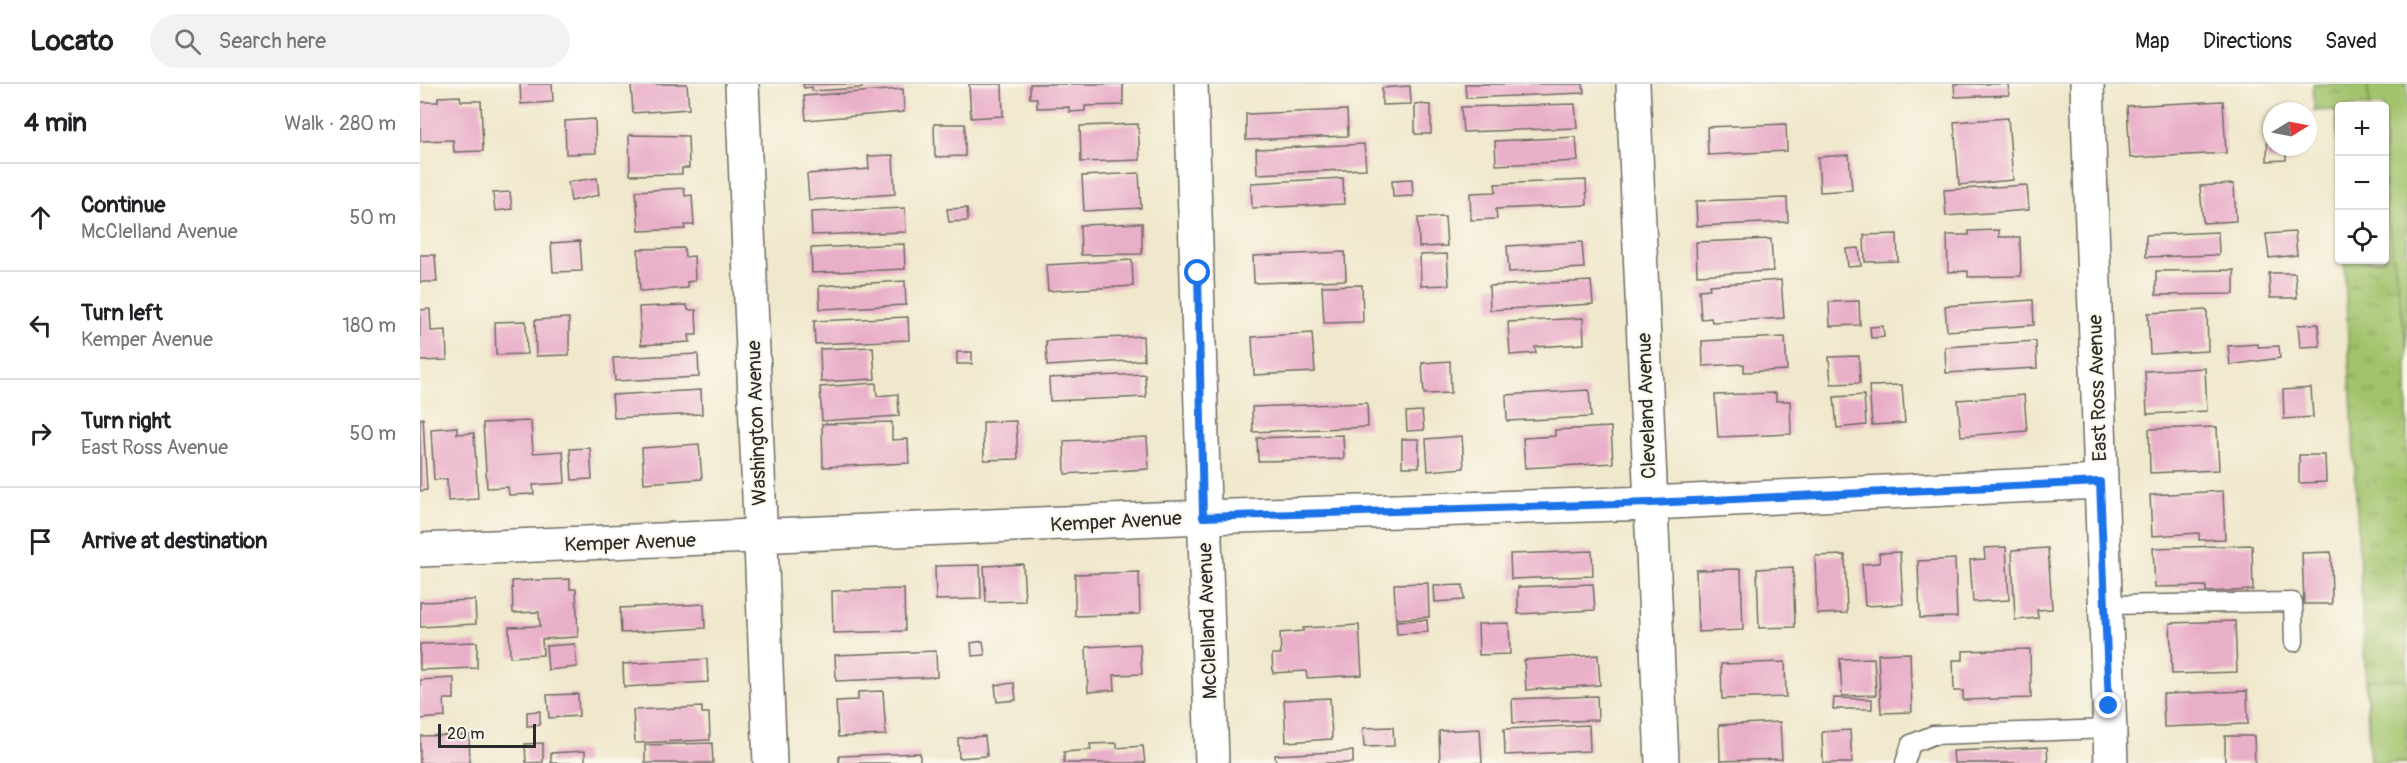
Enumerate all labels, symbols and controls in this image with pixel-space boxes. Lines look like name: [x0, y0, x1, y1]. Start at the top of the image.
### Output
search box: [150, 14, 570, 68]
text: Locato: [30, 24, 114, 59]
icon: search: [171, 25, 204, 58]
text: Search here: [219, 27, 326, 55]
text: Map: [2135, 28, 2170, 55]
text: Directions: [2203, 28, 2292, 55]
text: Saved: [2325, 28, 2377, 55]
north arrow: [2263, 102, 2317, 156]
map controls: [2335, 102, 2389, 264]
button: +: [2335, 102, 2389, 156]
text: 4 min: [24, 107, 87, 139]
text: Walk · 280 m: [284, 111, 396, 136]
button: −: [2335, 156, 2389, 210]
text: Continue: [81, 191, 165, 219]
icon: ahead: [24, 201, 57, 234]
text: 50 m: [349, 205, 396, 230]
button: locate: [2335, 210, 2389, 264]
text: McClelland Avenue: [81, 219, 238, 244]
route start: [1184, 259, 1210, 285]
text: Turn left: [81, 299, 163, 327]
icon: left: [24, 309, 57, 342]
text: 180 m: [342, 313, 396, 338]
street label: East Ross Avenue: [2082, 314, 2113, 462]
text: Kemper Avenue: [81, 327, 213, 352]
street label: Cleveland Avenue: [1631, 332, 1662, 479]
street label: Washington Avenue: [741, 340, 772, 506]
text: Turn right: [81, 407, 171, 435]
icon: right: [24, 417, 57, 450]
text: 50 m: [349, 421, 396, 446]
text: East Ross Avenue: [81, 435, 228, 460]
street label: Kemper Avenue: [1050, 506, 1183, 537]
icon: arrive: [24, 525, 57, 558]
text: Arrive at destination: [81, 527, 267, 555]
street label: Kemper Avenue: [564, 528, 696, 557]
street label: McClelland Avenue: [1192, 542, 1223, 700]
route end: [2095, 692, 2121, 718]
scale bar: [438, 721, 536, 748]
text: 20 m: [447, 724, 485, 744]

